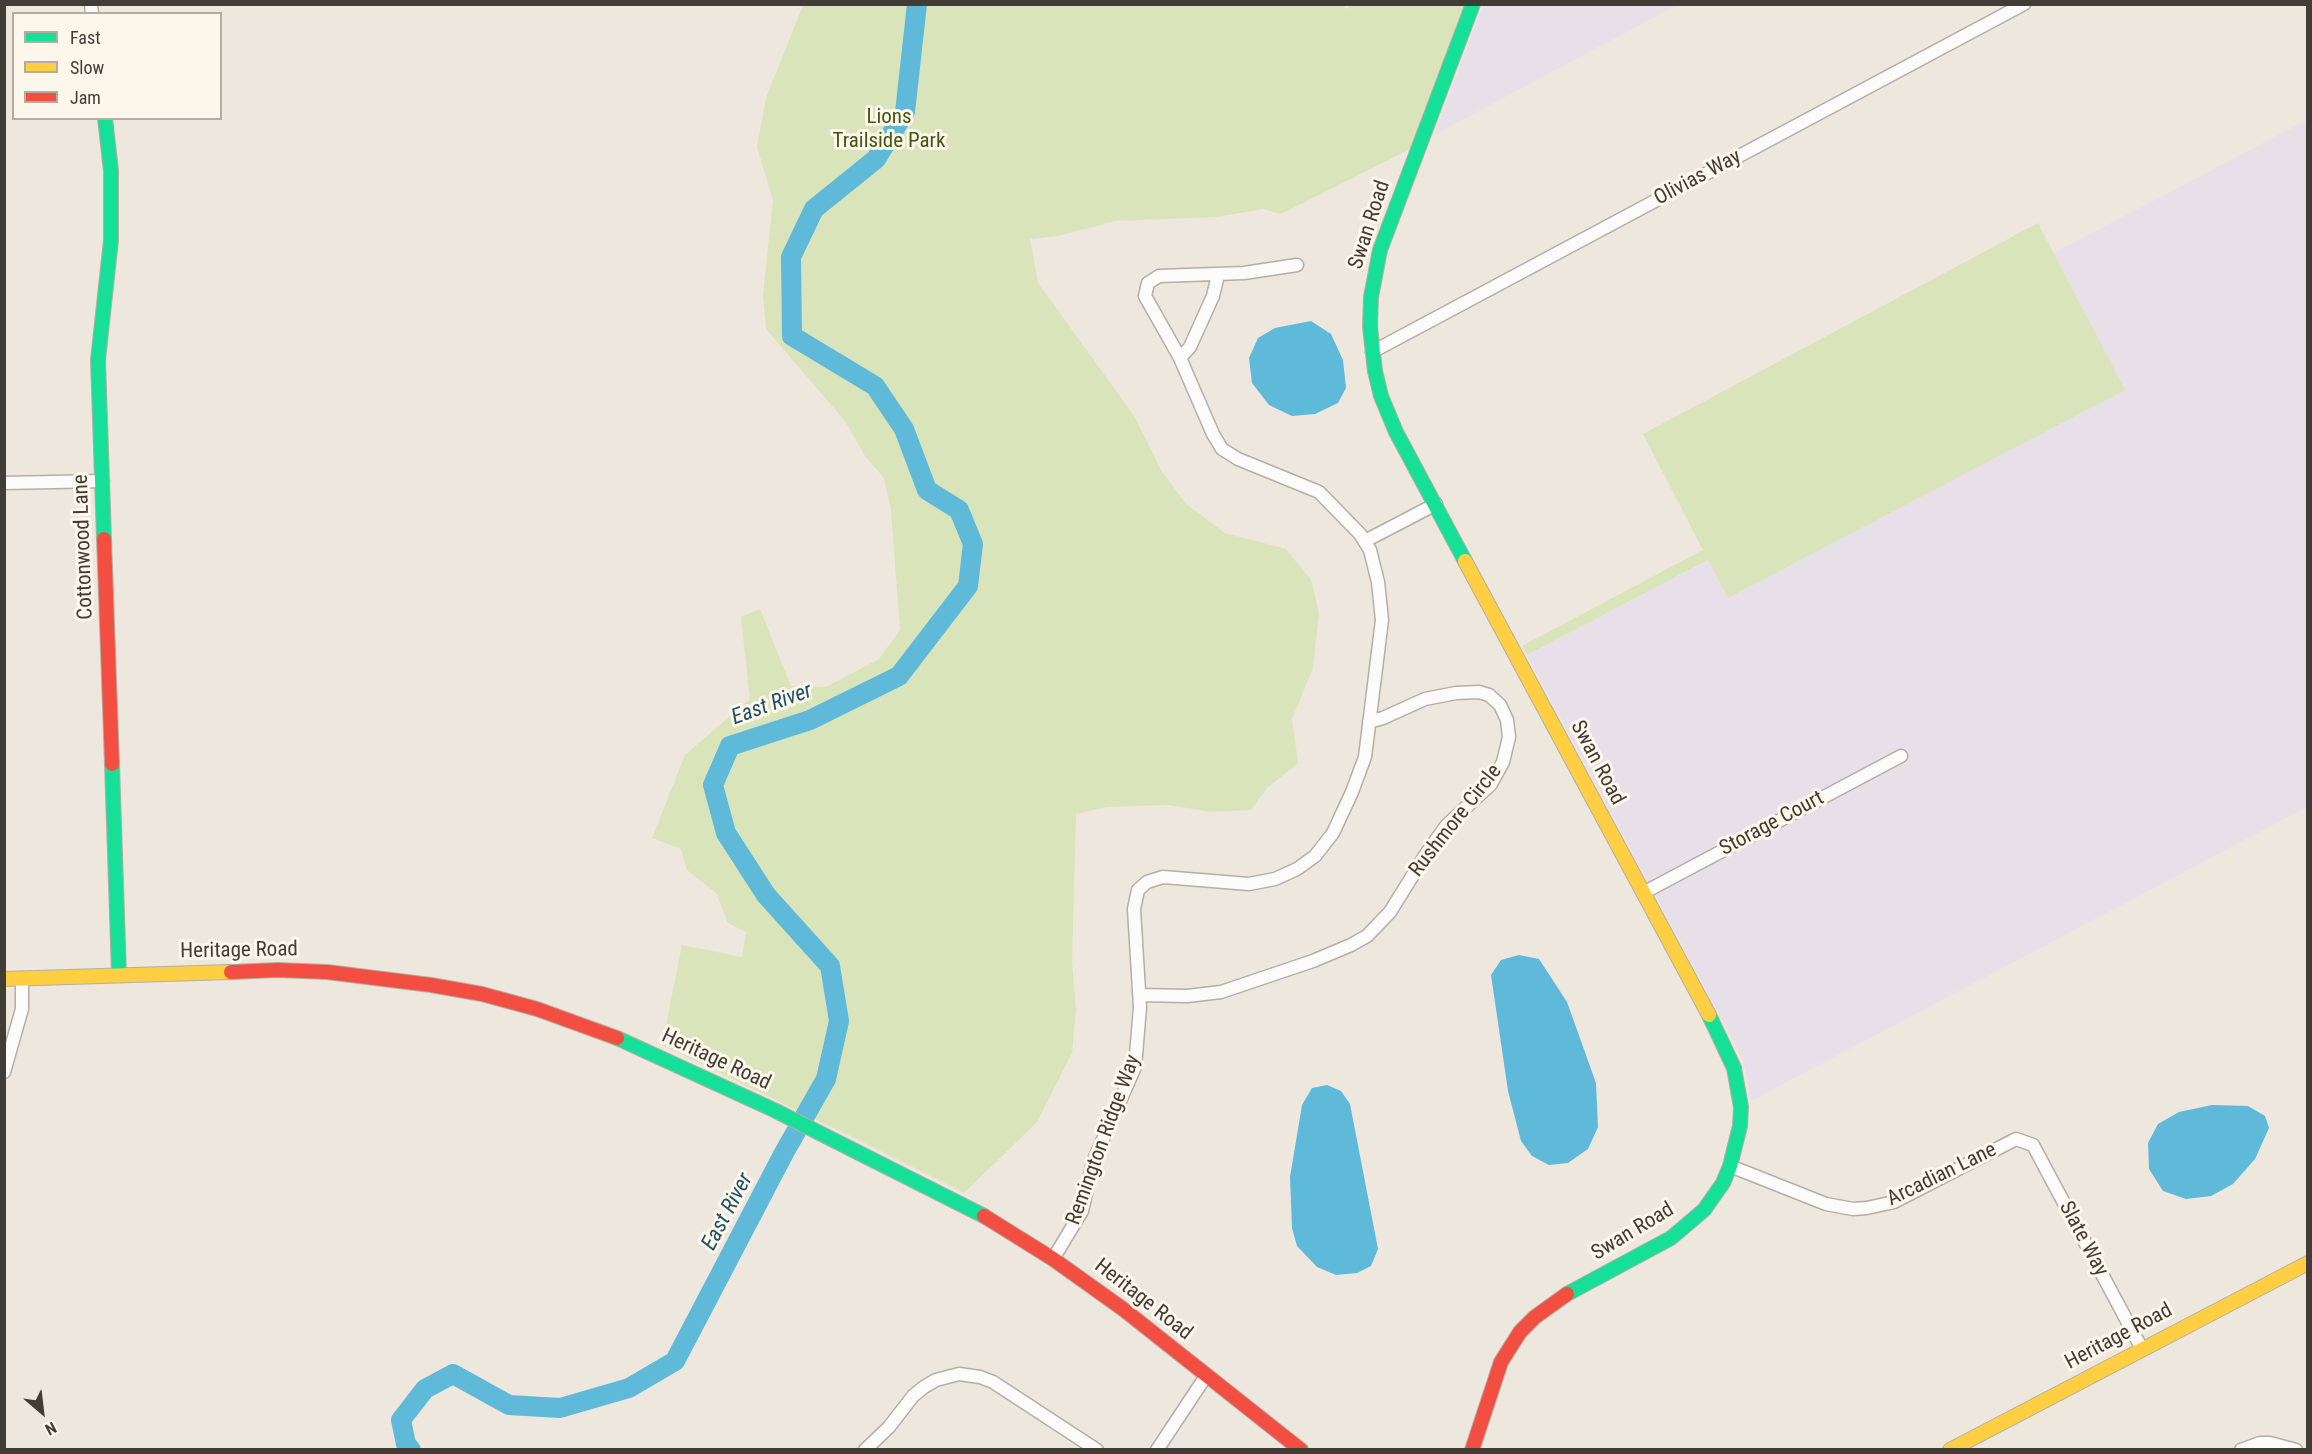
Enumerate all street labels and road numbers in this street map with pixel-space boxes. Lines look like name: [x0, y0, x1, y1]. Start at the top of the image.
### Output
street label: Olivias Way: [1650, 145, 1746, 211]
street label: Swan Road: [1344, 177, 1396, 273]
street label: Cottonwood Lane: [69, 474, 99, 620]
street label: Swan Road: [1564, 717, 1630, 809]
street label: Rushmore Circle: [1404, 760, 1508, 882]
street label: Storage Court: [1716, 786, 1828, 862]
street label: Heritage Road: [180, 937, 298, 965]
street label: Heritage Road: [657, 1024, 775, 1096]
street label: Remington Ridge Way: [1061, 1051, 1147, 1229]
street label: Arcadian Lane: [1883, 1138, 2001, 1212]
street label: Slate Way: [2053, 1197, 2113, 1281]
street label: Swan Road: [1587, 1198, 1679, 1266]
street label: Heritage Road: [1089, 1254, 1197, 1346]
street label: Heritage Road: [2061, 1298, 2177, 1376]

